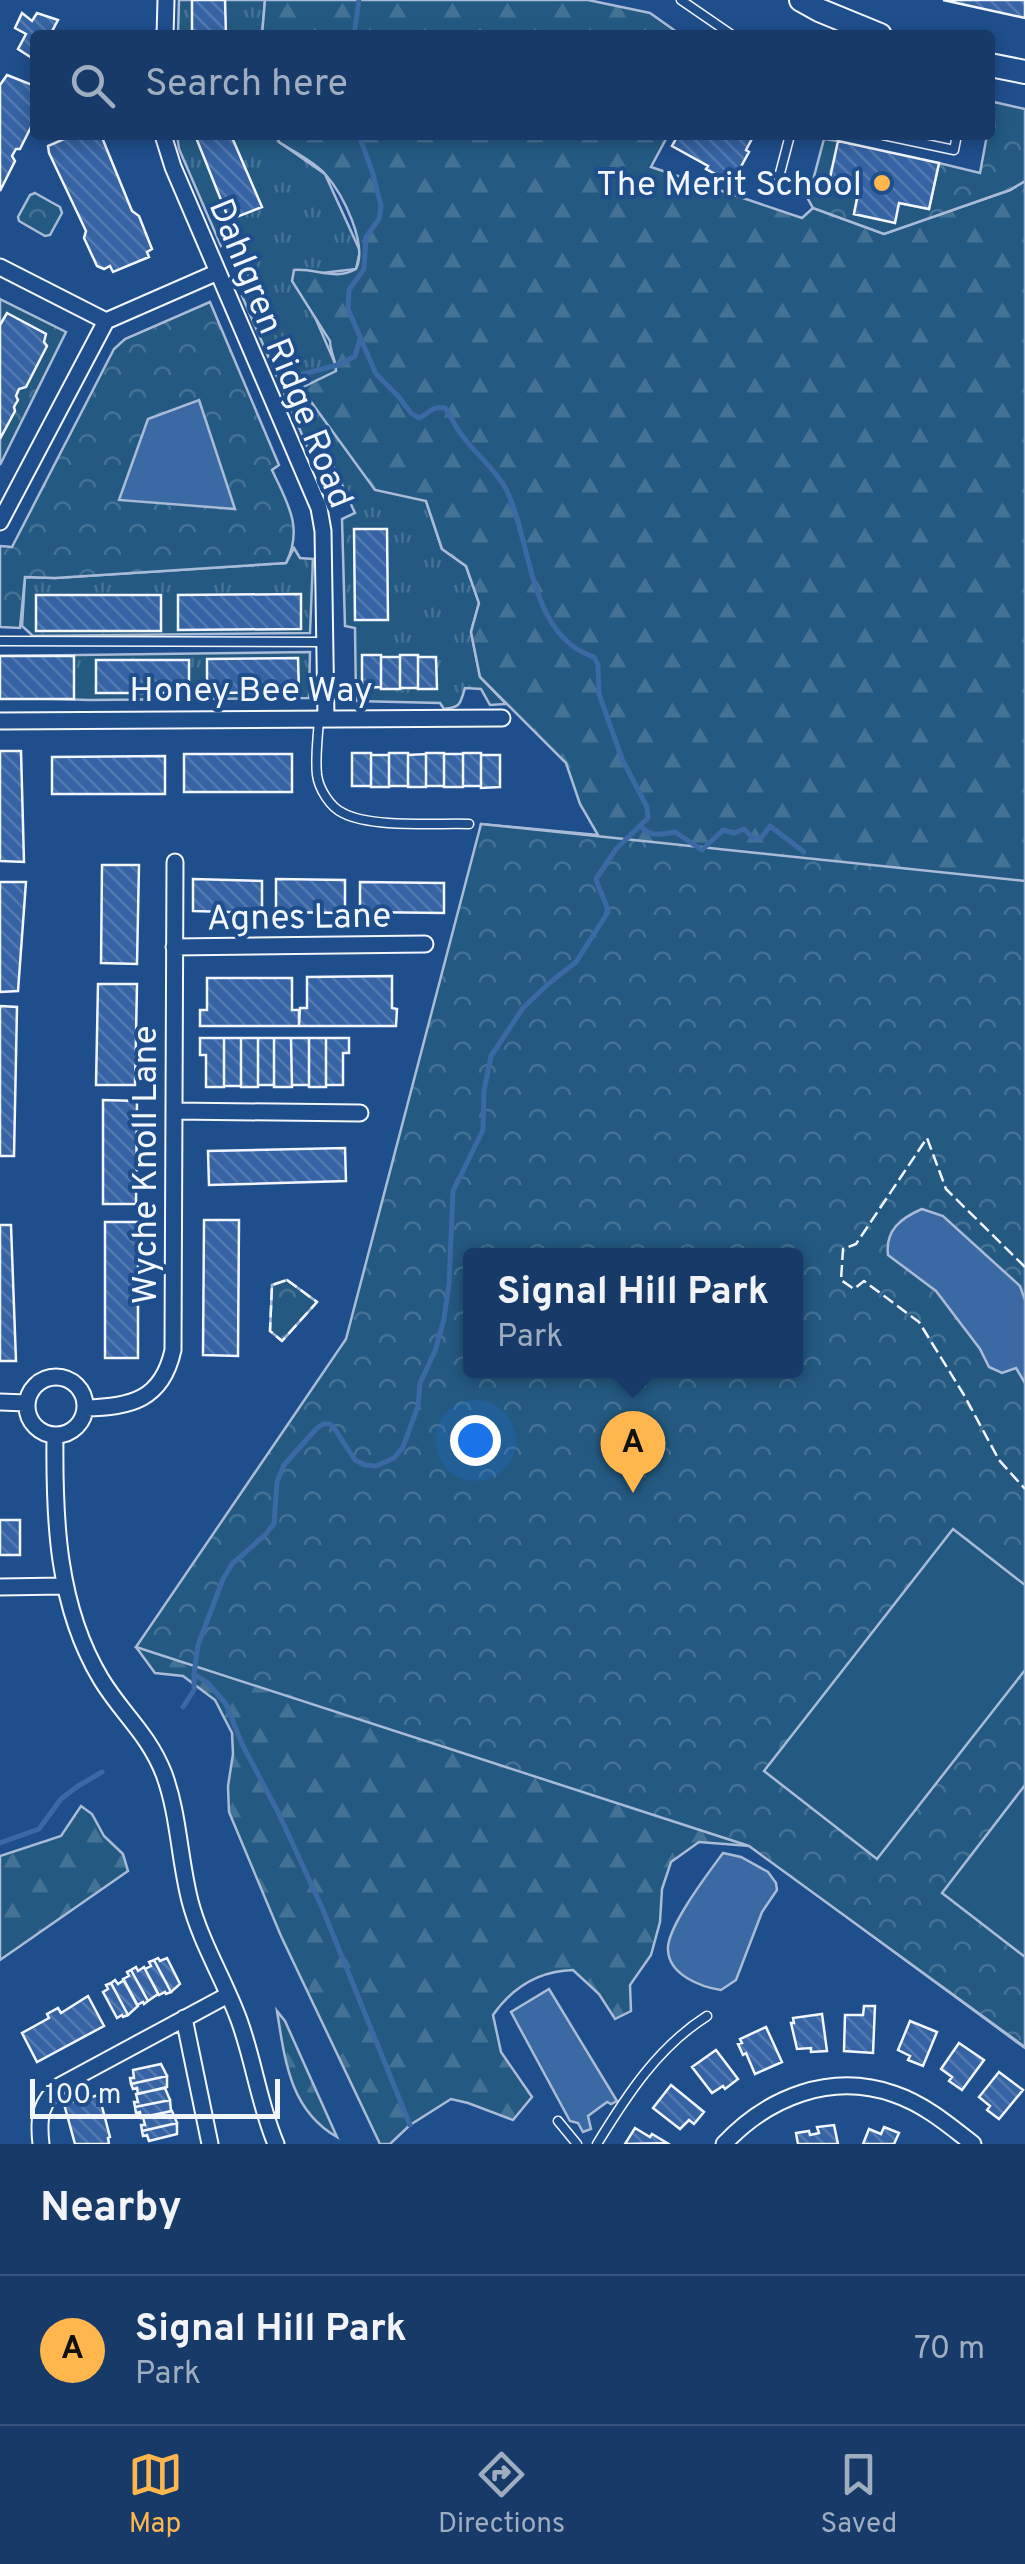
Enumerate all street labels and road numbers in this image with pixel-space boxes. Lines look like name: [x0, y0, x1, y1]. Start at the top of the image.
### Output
street label: Dahlgren Ridge Road: [197, 193, 361, 515]
street label: Honey Bee Way: [129, 670, 373, 714]
street label: Agnes Lane: [207, 895, 392, 943]
street label: Wyche Knoll Lane: [125, 1025, 169, 1305]

